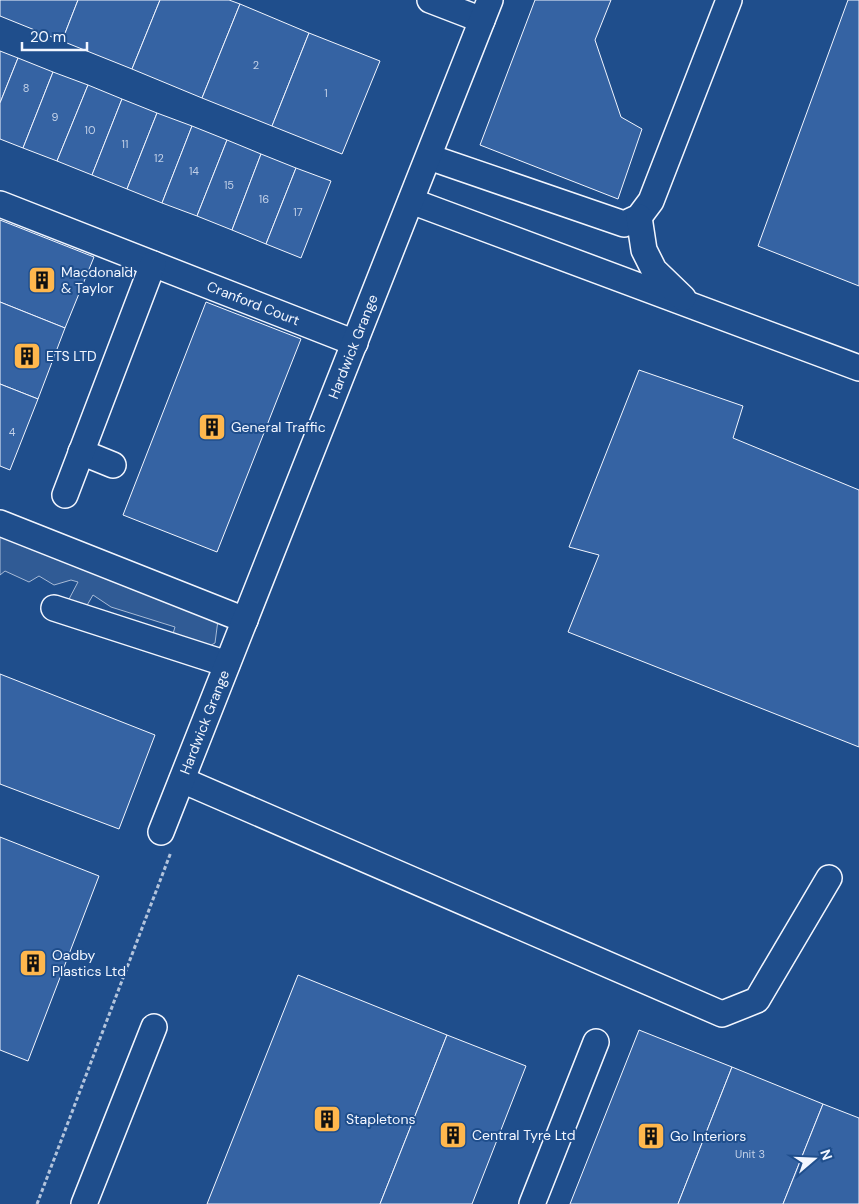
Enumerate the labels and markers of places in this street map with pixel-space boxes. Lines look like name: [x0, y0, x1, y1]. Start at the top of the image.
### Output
place label: Macdonald & Taylor: [61, 263, 133, 297]
building icon: Macdonald & Taylor: [27, 265, 57, 295]
building icon: ETS LTD: [12, 341, 42, 371]
place label: ETS LTD: [46, 347, 97, 365]
building icon: General Traffic: [197, 412, 227, 442]
place label: General Traffic: [231, 418, 326, 436]
place label: Oadby Plastics Ltd: [52, 946, 126, 980]
building icon: Oadby Plastics Ltd: [18, 948, 48, 978]
building icon: Stapletons: [312, 1104, 342, 1134]
place label: Stapletons: [346, 1110, 415, 1128]
building icon: Central Tyre Ltd: [438, 1120, 468, 1150]
building icon: Go Interiors: [636, 1121, 666, 1151]
place label: Central Tyre Ltd: [472, 1126, 575, 1144]
place label: Go Interiors: [670, 1127, 746, 1145]

